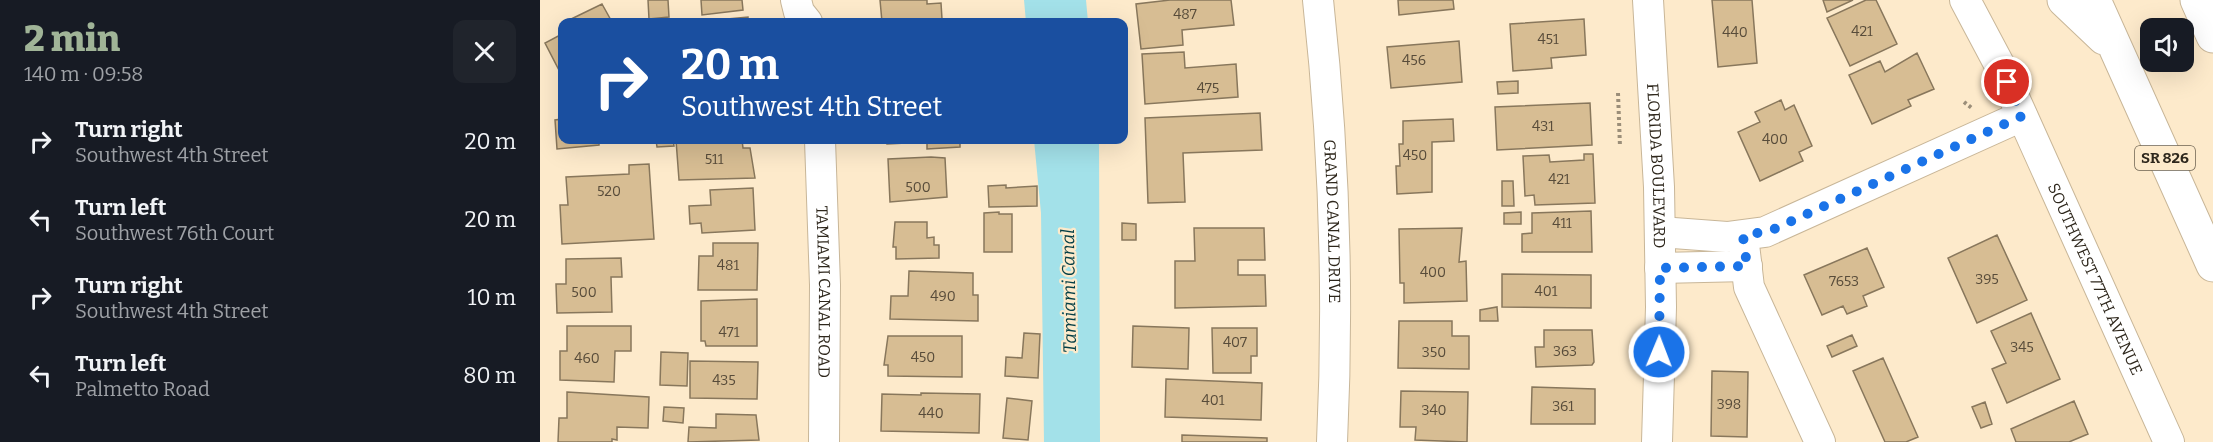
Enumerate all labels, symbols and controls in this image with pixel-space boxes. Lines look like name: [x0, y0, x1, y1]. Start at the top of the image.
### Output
house number: 487: [1173, 6, 1197, 23]
text: 2 min: [24, 17, 120, 61]
map controls: [2140, 18, 2194, 72]
button: sound: [2140, 18, 2194, 72]
button: close: [453, 20, 516, 83]
house number: 421: [1851, 23, 1873, 40]
house number: 440: [1722, 24, 1748, 41]
house number: 451: [1537, 31, 1559, 48]
text: 20 m: [681, 40, 779, 90]
icon: right: [582, 42, 660, 120]
house number: 456: [1402, 52, 1426, 69]
pin: [1981, 56, 2032, 107]
text: 140 m · 09:58: [24, 62, 143, 86]
icon: arrive: [1990, 65, 2023, 98]
house number: 475: [1197, 80, 1219, 97]
street label: FLORIDA BOULEVARD: [1643, 83, 1669, 248]
text: Southwest 4th Street: [681, 91, 942, 123]
text: Turn right: [75, 116, 183, 143]
house number: 431: [1532, 118, 1554, 135]
icon: right: [24, 125, 57, 158]
text: 20 m: [465, 128, 516, 155]
house number: 400: [1762, 131, 1788, 148]
street label: GRAND CANAL DRIVE: [1320, 139, 1344, 303]
text: Southwest 4th Street: [75, 143, 269, 167]
road number: SR 826: [2135, 146, 2195, 170]
house number: 450: [1403, 147, 1427, 164]
house number: 511: [705, 151, 724, 168]
house number: 421: [1548, 171, 1570, 188]
house number: 500: [905, 179, 931, 196]
street label: SOUTHWEST 77TH AVENUE: [2044, 180, 2147, 378]
house number: 520: [597, 183, 621, 200]
text: Turn left: [75, 194, 167, 221]
icon: left: [24, 203, 57, 236]
text: 20 m: [465, 206, 516, 233]
street label: TAMIAMI CANAL ROAD: [812, 206, 834, 378]
house number: 411: [1552, 215, 1572, 232]
text: Southwest 76th Court: [75, 221, 274, 245]
water label: Tamiami Canal: [1057, 229, 1081, 353]
house number: 481: [717, 257, 739, 274]
house number: 400: [1420, 264, 1446, 281]
house number: 395: [1975, 271, 1999, 288]
text: Turn right: [75, 272, 183, 299]
house number: 7653: [1829, 273, 1859, 290]
icon: right: [24, 281, 57, 314]
house number: 401: [1535, 283, 1558, 300]
text: 10 m: [468, 284, 516, 311]
house number: 500: [571, 284, 597, 301]
house number: 490: [930, 288, 956, 305]
text: Southwest 4th Street: [75, 299, 269, 323]
position arrow: [1627, 320, 1691, 384]
house number: 471: [719, 324, 740, 341]
house number: 407: [1223, 334, 1247, 351]
house number: 345: [2010, 339, 2034, 356]
house number: 363: [1553, 343, 1577, 360]
house number: 350: [1422, 344, 1446, 361]
house number: 450: [911, 349, 935, 366]
text: Turn left: [75, 350, 167, 377]
house number: 460: [574, 350, 600, 367]
icon: left: [24, 359, 57, 392]
text: 80 m: [463, 362, 516, 389]
house number: 435: [712, 372, 736, 389]
text: Palmetto Road: [75, 377, 210, 401]
house number: 401: [1202, 392, 1225, 409]
house number: 398: [1717, 396, 1741, 413]
house number: 361: [1552, 398, 1574, 415]
house number: 340: [1421, 402, 1447, 419]
house number: 440: [918, 405, 944, 422]

